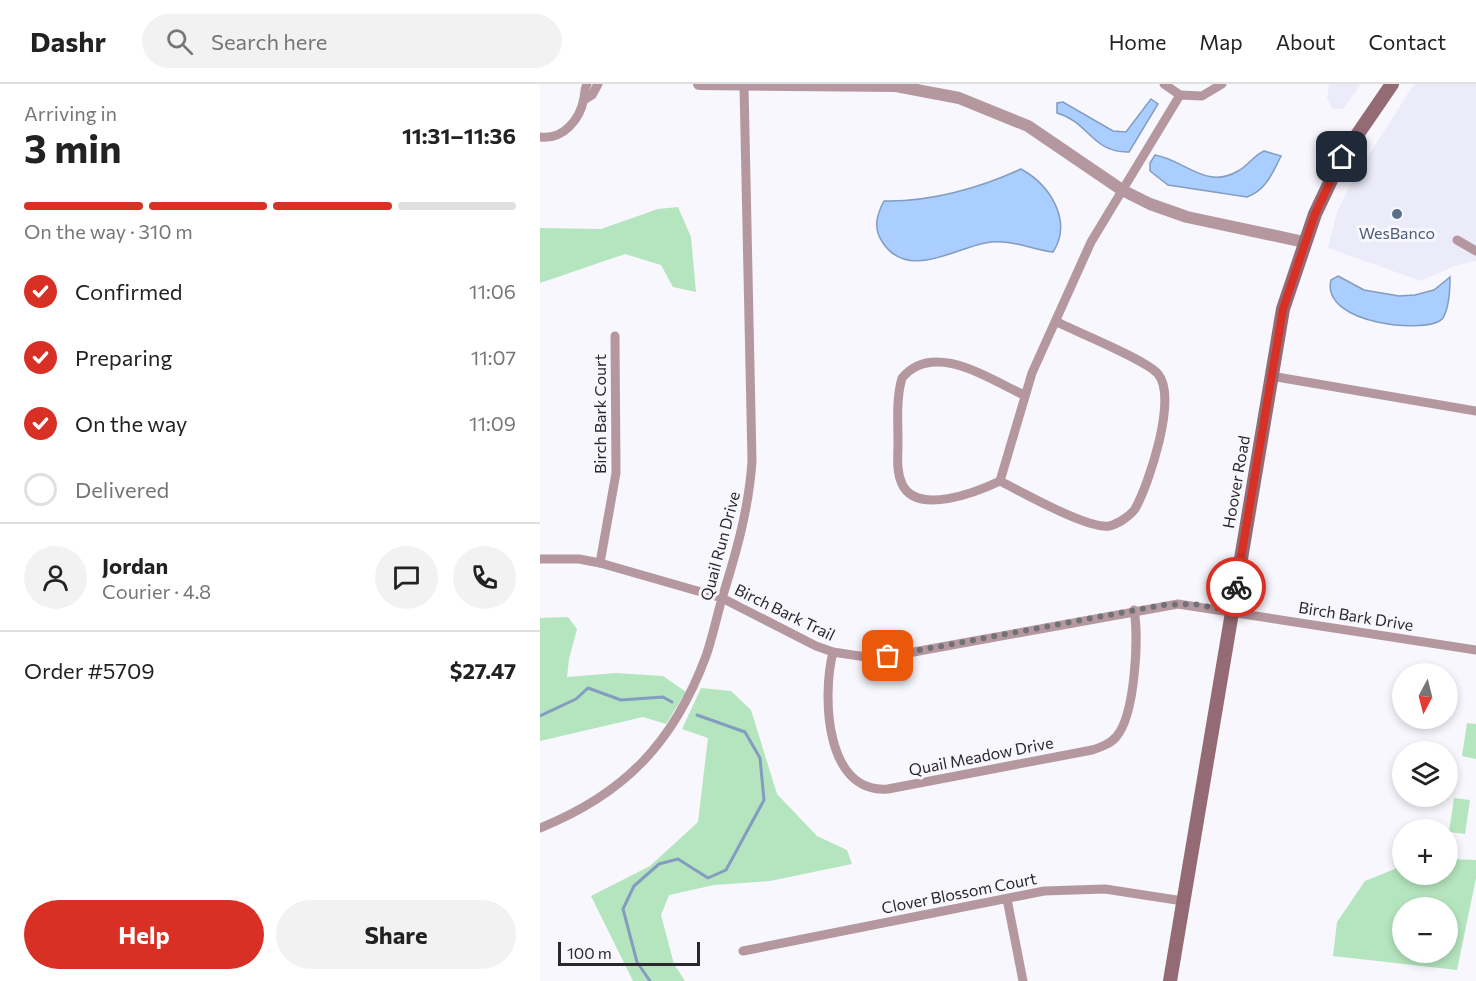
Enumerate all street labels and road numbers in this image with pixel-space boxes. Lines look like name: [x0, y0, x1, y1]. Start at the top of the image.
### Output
street label: Birch Bark Court: [590, 354, 609, 474]
street label: Hoover Road: [1218, 434, 1253, 530]
street label: Quail Run Drive: [696, 489, 743, 602]
street label: Birch Bark Trail: [732, 579, 838, 644]
street label: Birch Bark Drive: [1297, 597, 1415, 634]
street label: Quail Meadow Drive: [907, 732, 1055, 779]
street label: Clover Blossom Court: [880, 868, 1038, 917]

